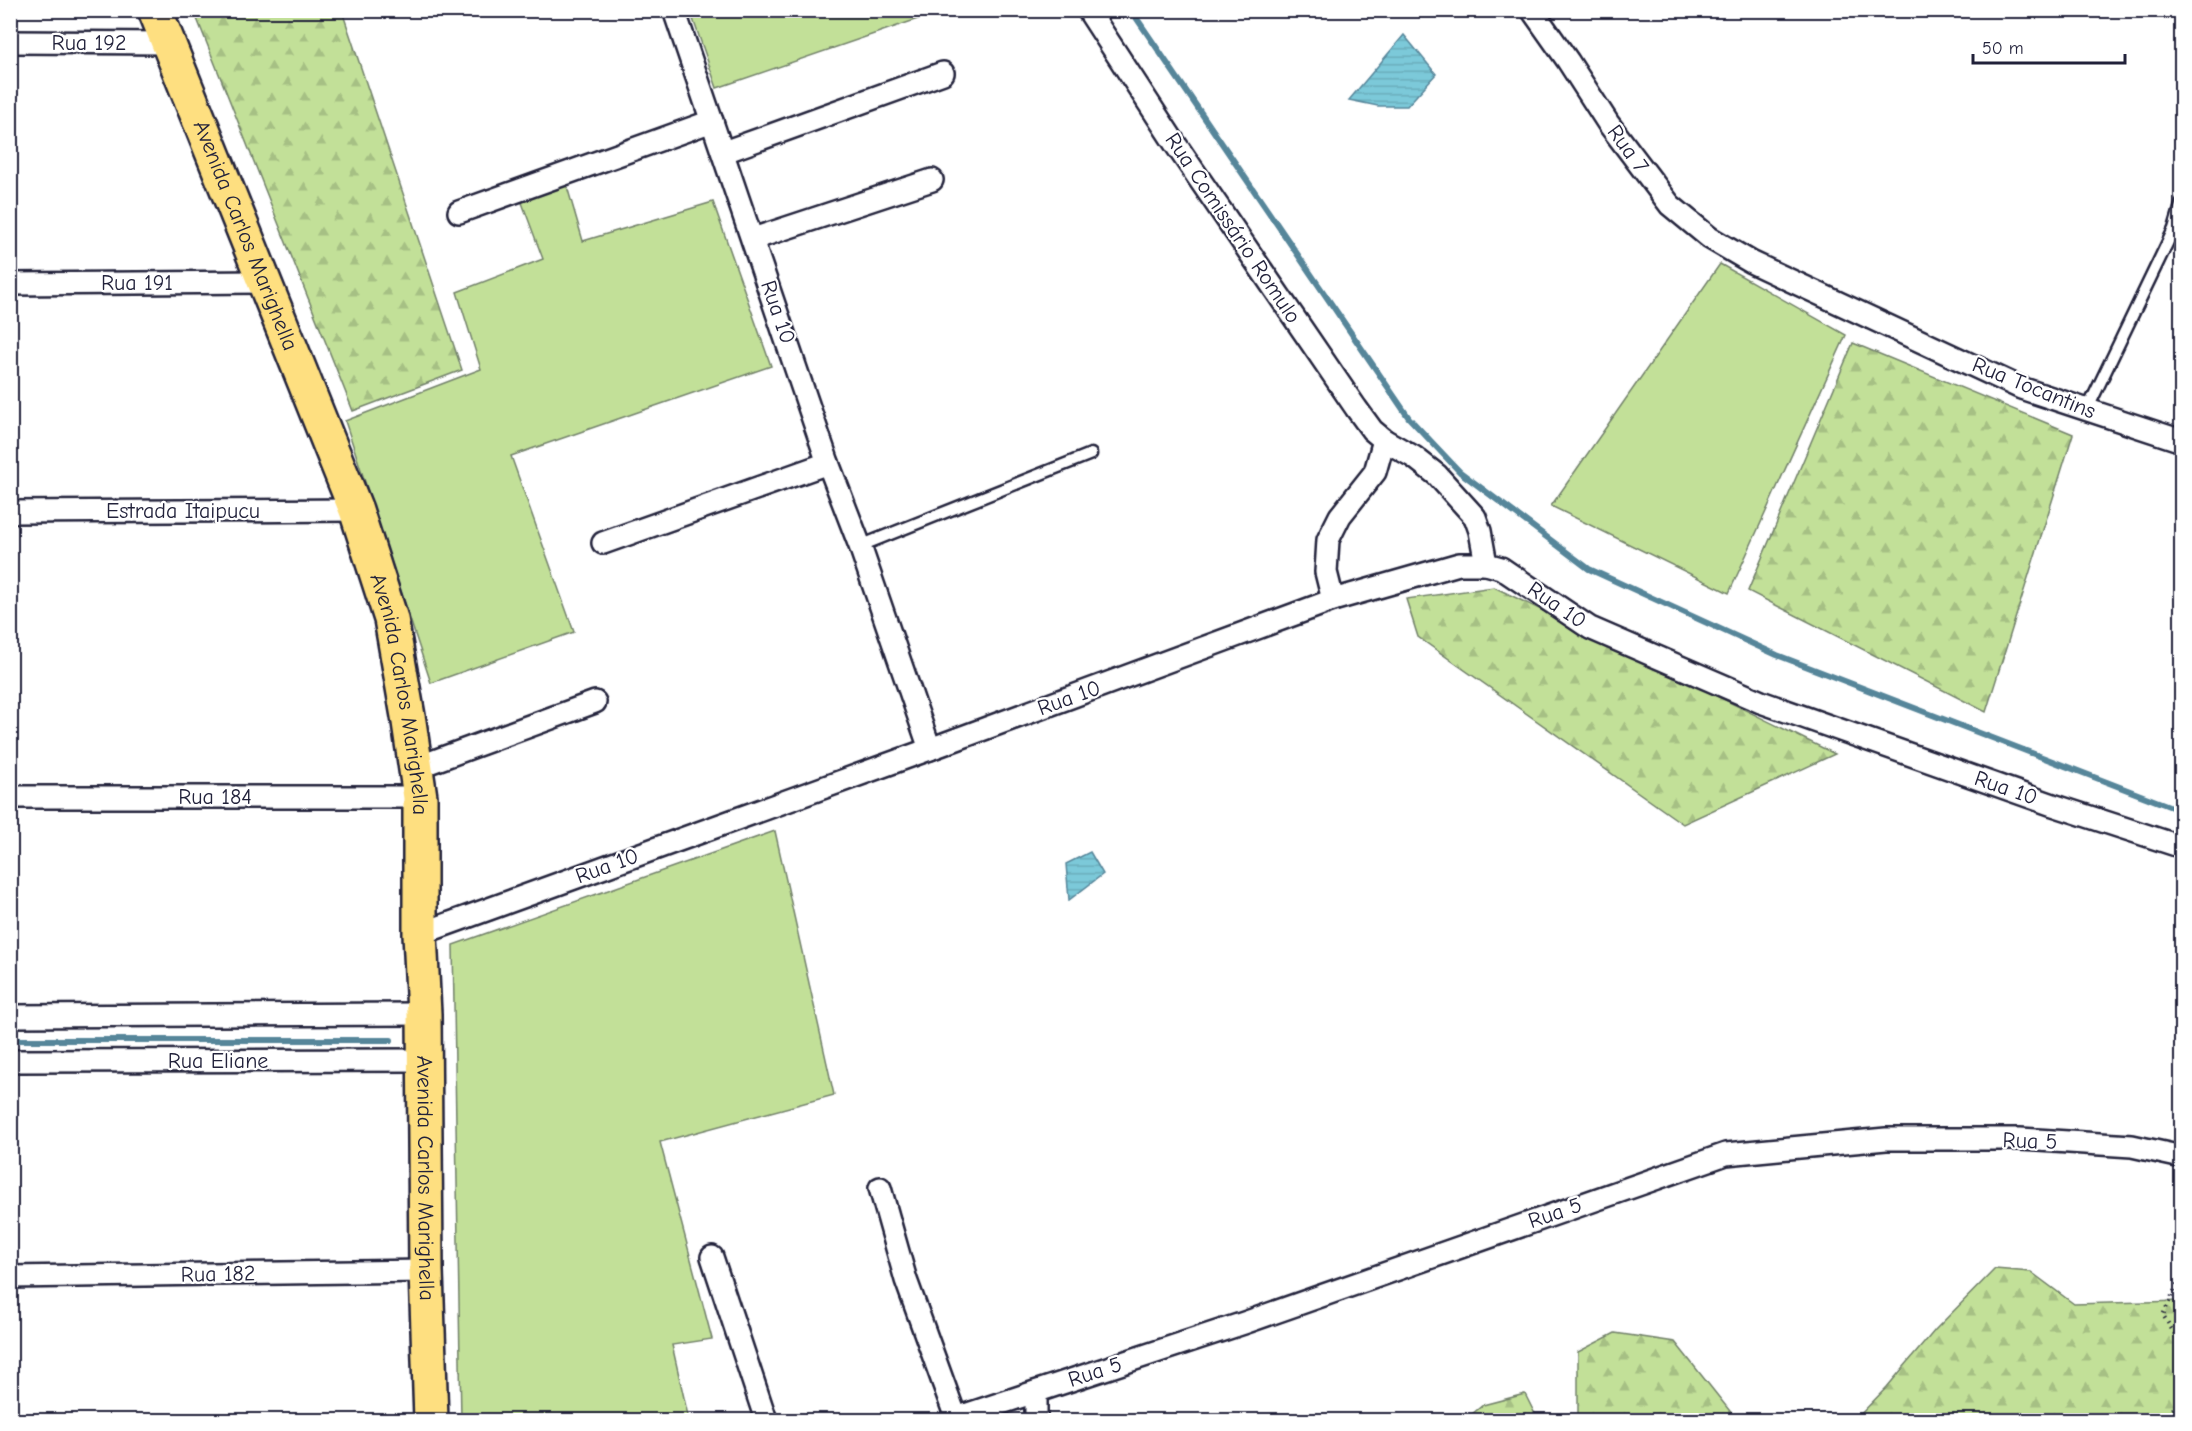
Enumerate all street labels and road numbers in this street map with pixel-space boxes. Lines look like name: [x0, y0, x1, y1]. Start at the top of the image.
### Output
street label: Rua 192: [52, 30, 126, 56]
street label: Avenida Carlos Marighella: [188, 117, 304, 354]
street label: Rua 7: [1602, 120, 1655, 179]
street label: Rua Comissário Romulo: [1160, 128, 1306, 328]
street label: Rua 191: [101, 270, 173, 296]
street label: Rua 10: [755, 277, 801, 347]
street label: Rua Tocantins: [1968, 351, 2100, 425]
street label: Estrada Itaipucu: [106, 498, 260, 524]
street label: Avenida Carlos Marighella: [364, 570, 433, 815]
street label: Rua 10: [1523, 576, 1591, 634]
street label: Rua 10: [1034, 675, 1104, 721]
street label: Rua 10: [1971, 765, 2041, 811]
street label: Rua 184: [178, 784, 252, 810]
street label: Rua 10: [572, 843, 642, 889]
street label: Rua Eliane: [168, 1048, 268, 1074]
street label: Avenida Carlos Marighella: [411, 1055, 440, 1301]
street label: Rua 5: [2002, 1127, 2058, 1155]
street label: Rua 5: [1525, 1192, 1585, 1234]
street label: Rua 182: [180, 1260, 256, 1288]
street label: Rua 5: [1065, 1351, 1125, 1393]

